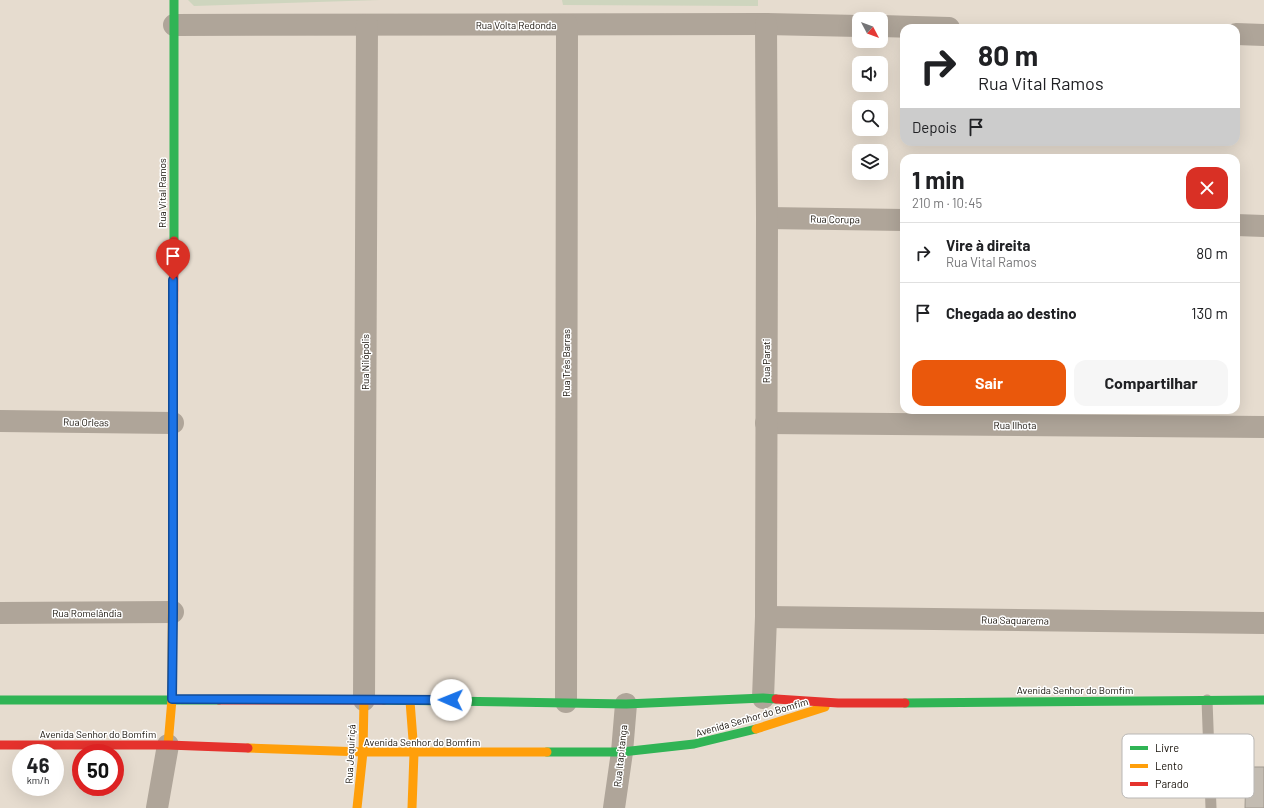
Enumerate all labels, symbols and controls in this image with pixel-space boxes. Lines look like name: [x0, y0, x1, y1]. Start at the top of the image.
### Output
north arrow: [852, 12, 888, 48]
map controls: [852, 12, 888, 180]
street label: Rua Volta Redonda: [476, 19, 556, 31]
text: 80 m: [978, 38, 1038, 72]
icon: right: [912, 40, 964, 92]
button: sound: [852, 56, 888, 92]
text: Rua Vital Ramos: [978, 72, 1104, 94]
button: search: [852, 100, 888, 136]
icon: arrive: [965, 116, 987, 138]
text: Depois: [912, 118, 957, 136]
button: layers: [852, 144, 888, 180]
street label: Rua Vital Ramos: [156, 158, 168, 228]
text: 1 min: [912, 165, 965, 194]
button: close: [1186, 167, 1228, 209]
text: 210 m · 10:45: [912, 195, 982, 211]
street label: Rua Corupa: [810, 213, 860, 225]
text: Vire à direita: [946, 236, 1030, 254]
pin: [156, 239, 190, 280]
icon: right: [912, 242, 934, 264]
text: 80 m: [1196, 244, 1228, 262]
icon: arrive: [162, 245, 184, 267]
text: Rua Vital Ramos: [946, 254, 1037, 270]
icon: arrive: [912, 302, 934, 324]
text: Chegada ao destino: [946, 304, 1077, 322]
text: 130 m: [1191, 304, 1228, 322]
street label: Rua Três Barras: [560, 329, 572, 397]
street label: Rua Nilópolis: [359, 334, 371, 390]
street label: Rua Parati: [760, 339, 772, 383]
button: Sair: [912, 360, 1066, 406]
button: Compartilhar: [1074, 360, 1228, 406]
street label: Rua Orleas: [63, 416, 109, 428]
street label: Rua Ilhota: [994, 419, 1036, 431]
street label: Rua Romelândia: [52, 607, 122, 619]
street label: Rua Saquarema: [981, 613, 1049, 627]
position arrow: [430, 679, 472, 721]
street label: Avenida Senhor do Bomfim: [1017, 684, 1133, 696]
street label: Avenida Senhor do Bomfim: [694, 695, 810, 739]
street label: Rua Jequiriçá: [342, 724, 358, 784]
street label: Rua Itapitanga: [611, 724, 629, 788]
street label: Avenida Senhor do Bomfim: [40, 728, 156, 740]
legend: [1122, 734, 1254, 798]
street label: Avenida Senhor do Bomfim: [364, 736, 480, 748]
text: Livre: [1155, 741, 1179, 754]
speed limit sign: 50: [72, 744, 124, 796]
text: 46: [27, 753, 49, 777]
text: Lento: [1155, 759, 1183, 772]
text: km/h: [27, 774, 49, 786]
text: Parado: [1155, 777, 1189, 790]

